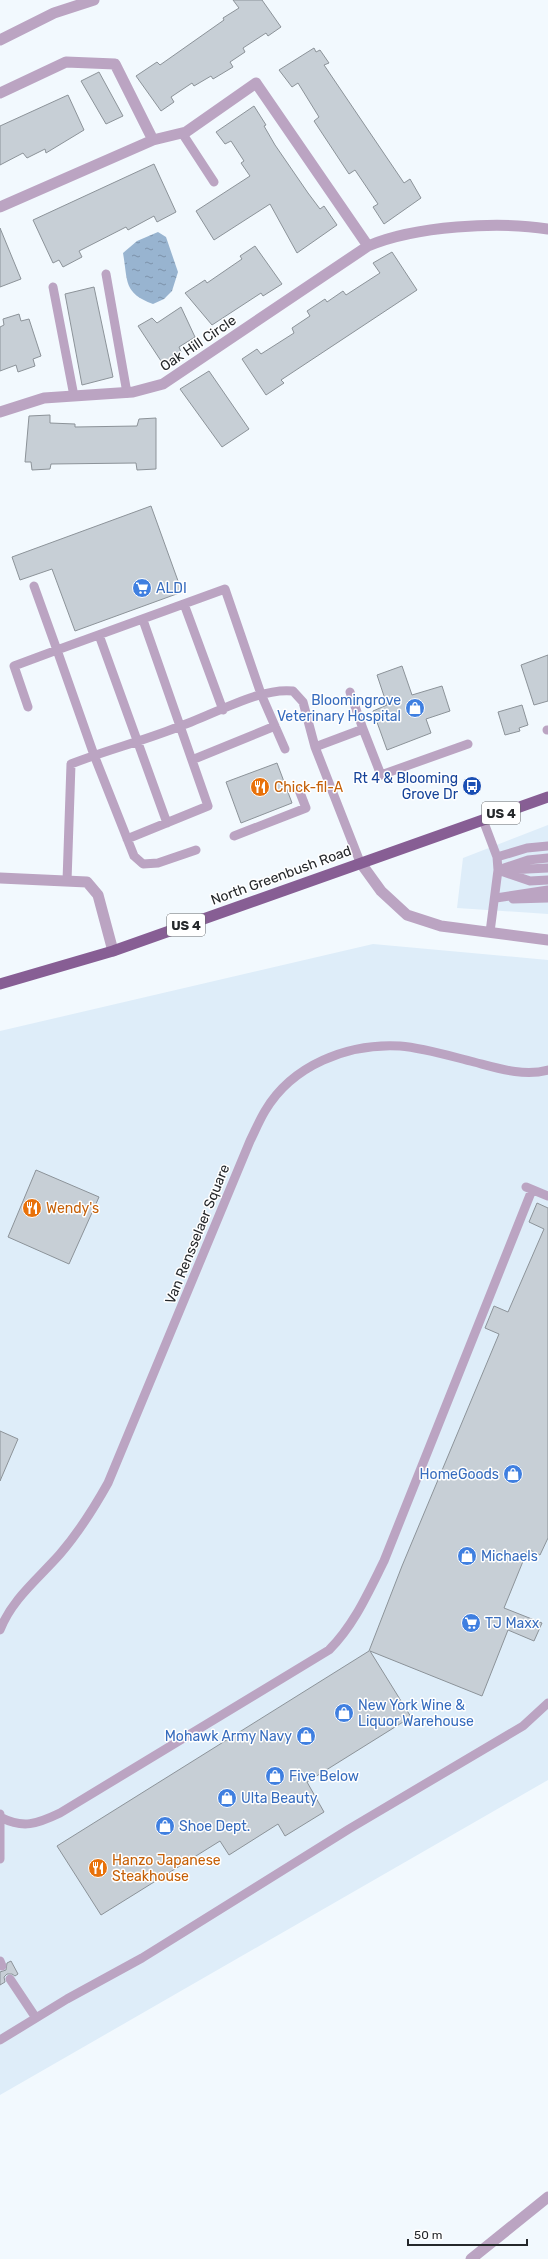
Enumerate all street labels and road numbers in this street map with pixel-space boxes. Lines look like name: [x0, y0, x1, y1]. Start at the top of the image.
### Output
street label: Oak Hill Circle: [157, 312, 240, 375]
road number: US 4: [482, 802, 520, 824]
street label: North Greenbush Road: [209, 842, 354, 909]
road number: US 4: [167, 914, 205, 936]
street label: Van Rensselaer Square: [162, 1162, 233, 1307]

